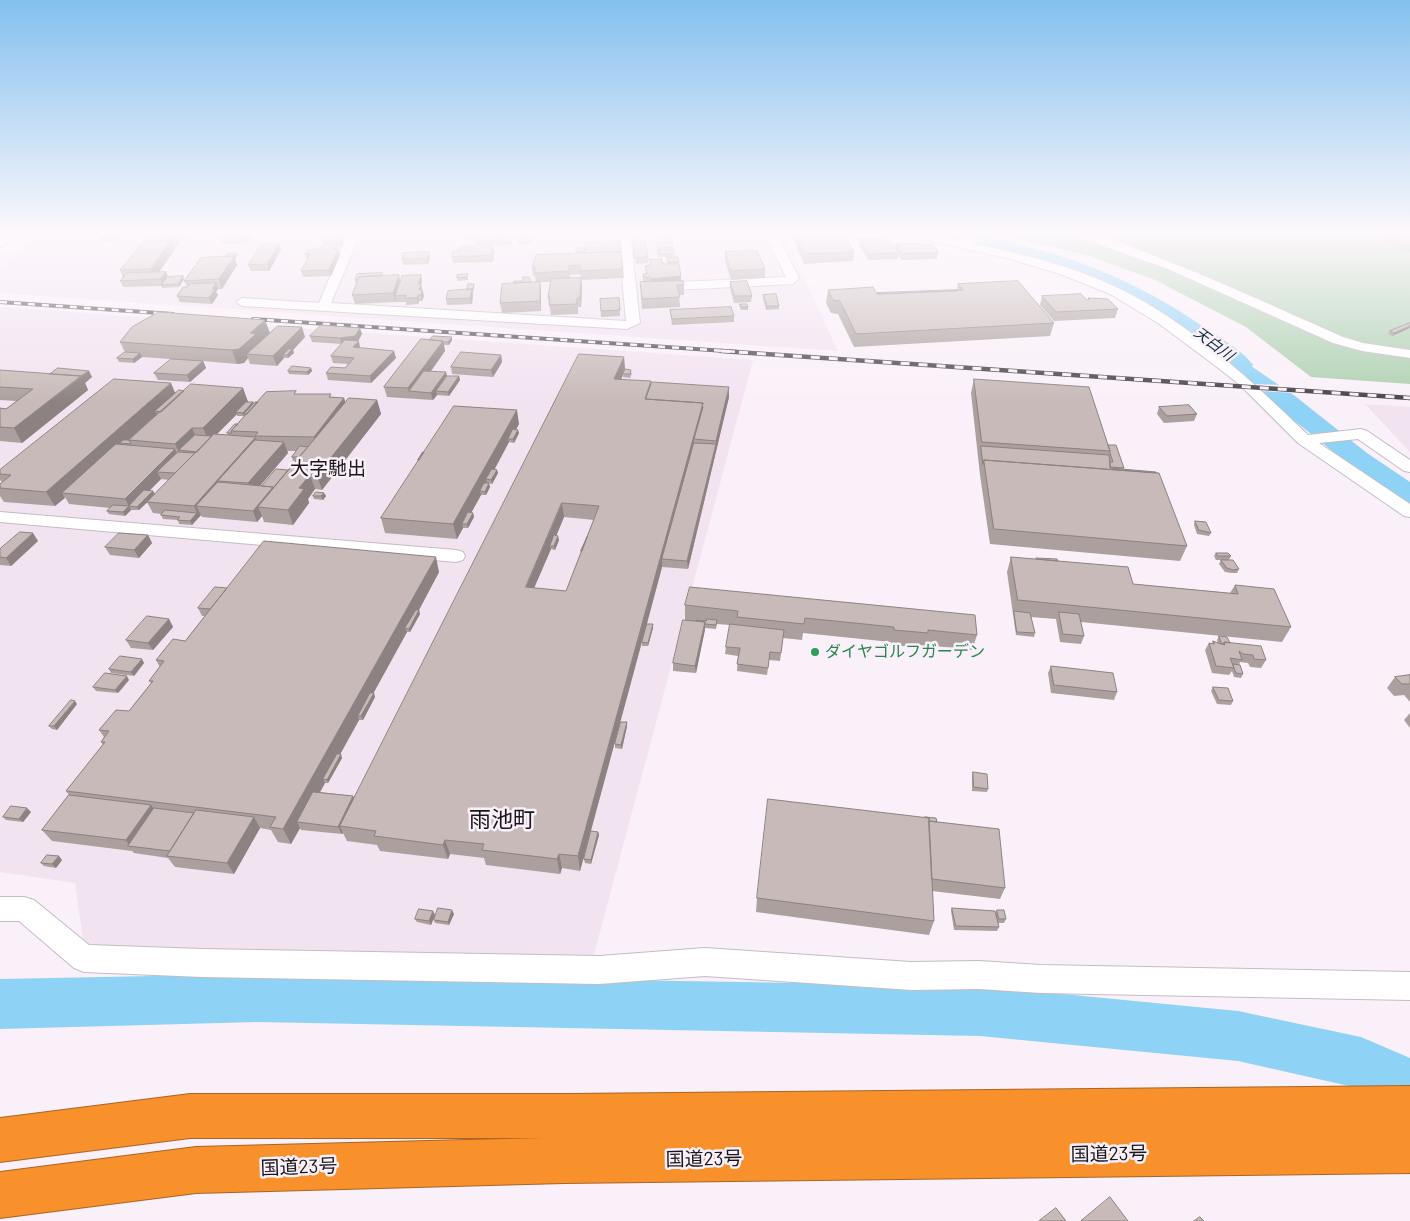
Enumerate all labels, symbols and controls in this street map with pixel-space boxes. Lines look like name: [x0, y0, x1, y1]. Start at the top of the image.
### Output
water label: 天白川: [1191, 323, 1237, 365]
district label: 大字馳出: [290, 458, 366, 480]
place label: ダイヤゴルフガーデン: [825, 642, 985, 662]
marker: ダイヤゴルフガーデン: [809, 646, 821, 658]
district label: 雨池町: [469, 807, 535, 833]
street label: 国道23号: [1070, 1142, 1148, 1166]
street label: 国道23号: [665, 1147, 743, 1171]
street label: 国道23号: [260, 1154, 338, 1180]

